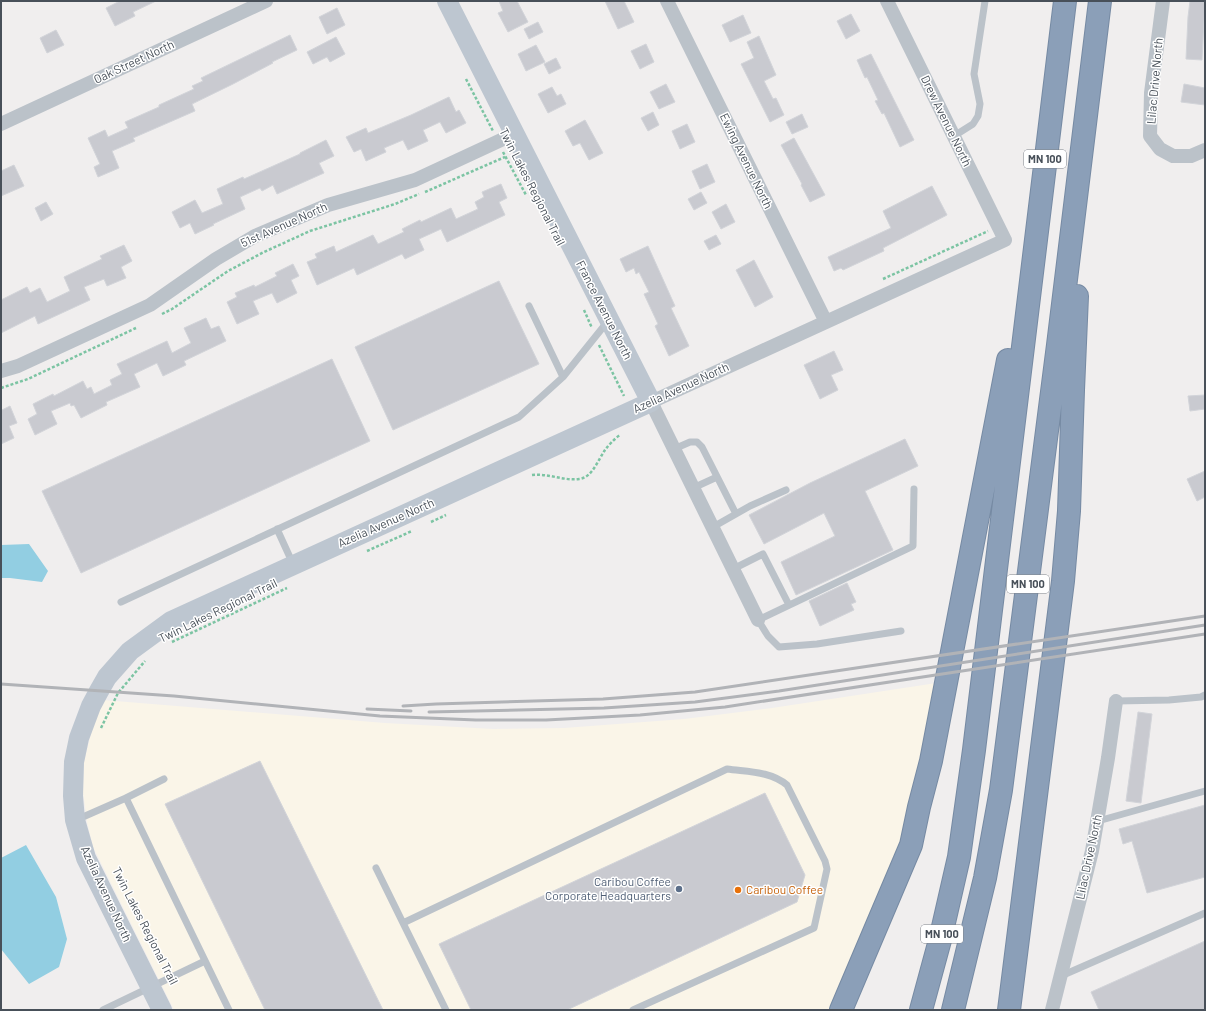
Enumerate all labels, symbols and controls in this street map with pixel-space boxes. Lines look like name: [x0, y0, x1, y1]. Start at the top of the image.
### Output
street label: Oak Street North: [91, 36, 176, 86]
street label: Lilac Drive North: [1143, 37, 1165, 125]
street label: Drew Avenue North: [919, 73, 975, 168]
street label: Ewing Avenue North: [718, 110, 776, 211]
street label: Twin Lakes Regional Trail: [497, 125, 569, 248]
road number: MN 100: [1024, 150, 1066, 168]
street label: 51st Avenue North: [238, 199, 329, 249]
street label: France Avenue North: [574, 258, 636, 361]
street label: Azelia Avenue North: [631, 359, 731, 415]
street label: Azelia Avenue North: [335, 495, 436, 550]
street label: Twin Lakes Regional Trail: [156, 575, 279, 645]
road number: MN 100: [1007, 575, 1049, 593]
street label: Lilac Drive North: [1072, 813, 1104, 901]
street label: Azelia Avenue North: [79, 844, 135, 944]
street label: Twin Lakes Regional Trail: [110, 864, 182, 987]
place label: Caribou Coffee Corporate Headquarters: [545, 874, 671, 902]
place label: Caribou Coffee: [746, 882, 823, 896]
marker: Caribou Coffee Corporate Headquarters: [674, 884, 684, 894]
marker: Caribou Coffee: [733, 885, 743, 895]
road number: MN 100: [921, 925, 963, 943]

